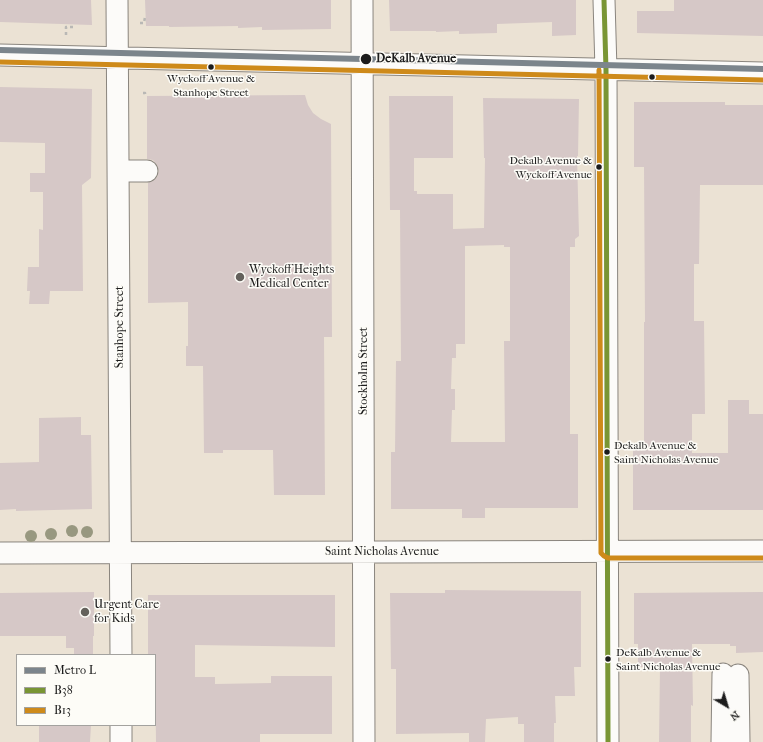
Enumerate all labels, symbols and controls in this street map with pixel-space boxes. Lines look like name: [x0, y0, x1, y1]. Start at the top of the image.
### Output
marker: DeKalb Avenue: [359, 52, 373, 66]
place label: DeKalb Avenue: [376, 52, 456, 66]
marker: Wyckoff Avenue & Stanhope Street: [206, 62, 216, 72]
place label: Wyckoff Avenue & Stanhope Street: [167, 72, 255, 98]
unlabelled marker: [647, 72, 657, 82]
place label: Dekalb Avenue & Wyckoff Avenue: [509, 154, 592, 180]
marker: Dekalb Avenue & Wyckoff Avenue: [594, 162, 604, 172]
place label: Wyckoff Heights Medical Center: [249, 263, 334, 291]
marker: Wyckoff Heights Medical Center: [234, 271, 246, 283]
street label: Stanhope Street: [113, 286, 127, 368]
street label: Stockholm Street: [357, 327, 371, 415]
place label: Dekalb Avenue & Saint Nicholas Avenue: [614, 439, 718, 465]
marker: Dekalb Avenue & Saint Nicholas Avenue: [602, 447, 612, 457]
street label: Saint Nicholas Avenue: [325, 545, 439, 559]
place label: Urgent Care for Kids: [94, 598, 159, 626]
marker: Urgent Care for Kids: [79, 606, 91, 618]
place label: DeKalb Avenue & Saint Nicholas Avenue: [616, 646, 720, 672]
legend: [16, 654, 156, 726]
marker: DeKalb Avenue & Saint Nicholas Avenue: [603, 654, 613, 664]
text: Metro L: [54, 663, 96, 677]
text: B38: [54, 683, 73, 697]
north arrow: [707, 686, 747, 726]
text: B13: [54, 703, 71, 717]
text: N: [727, 708, 742, 724]

